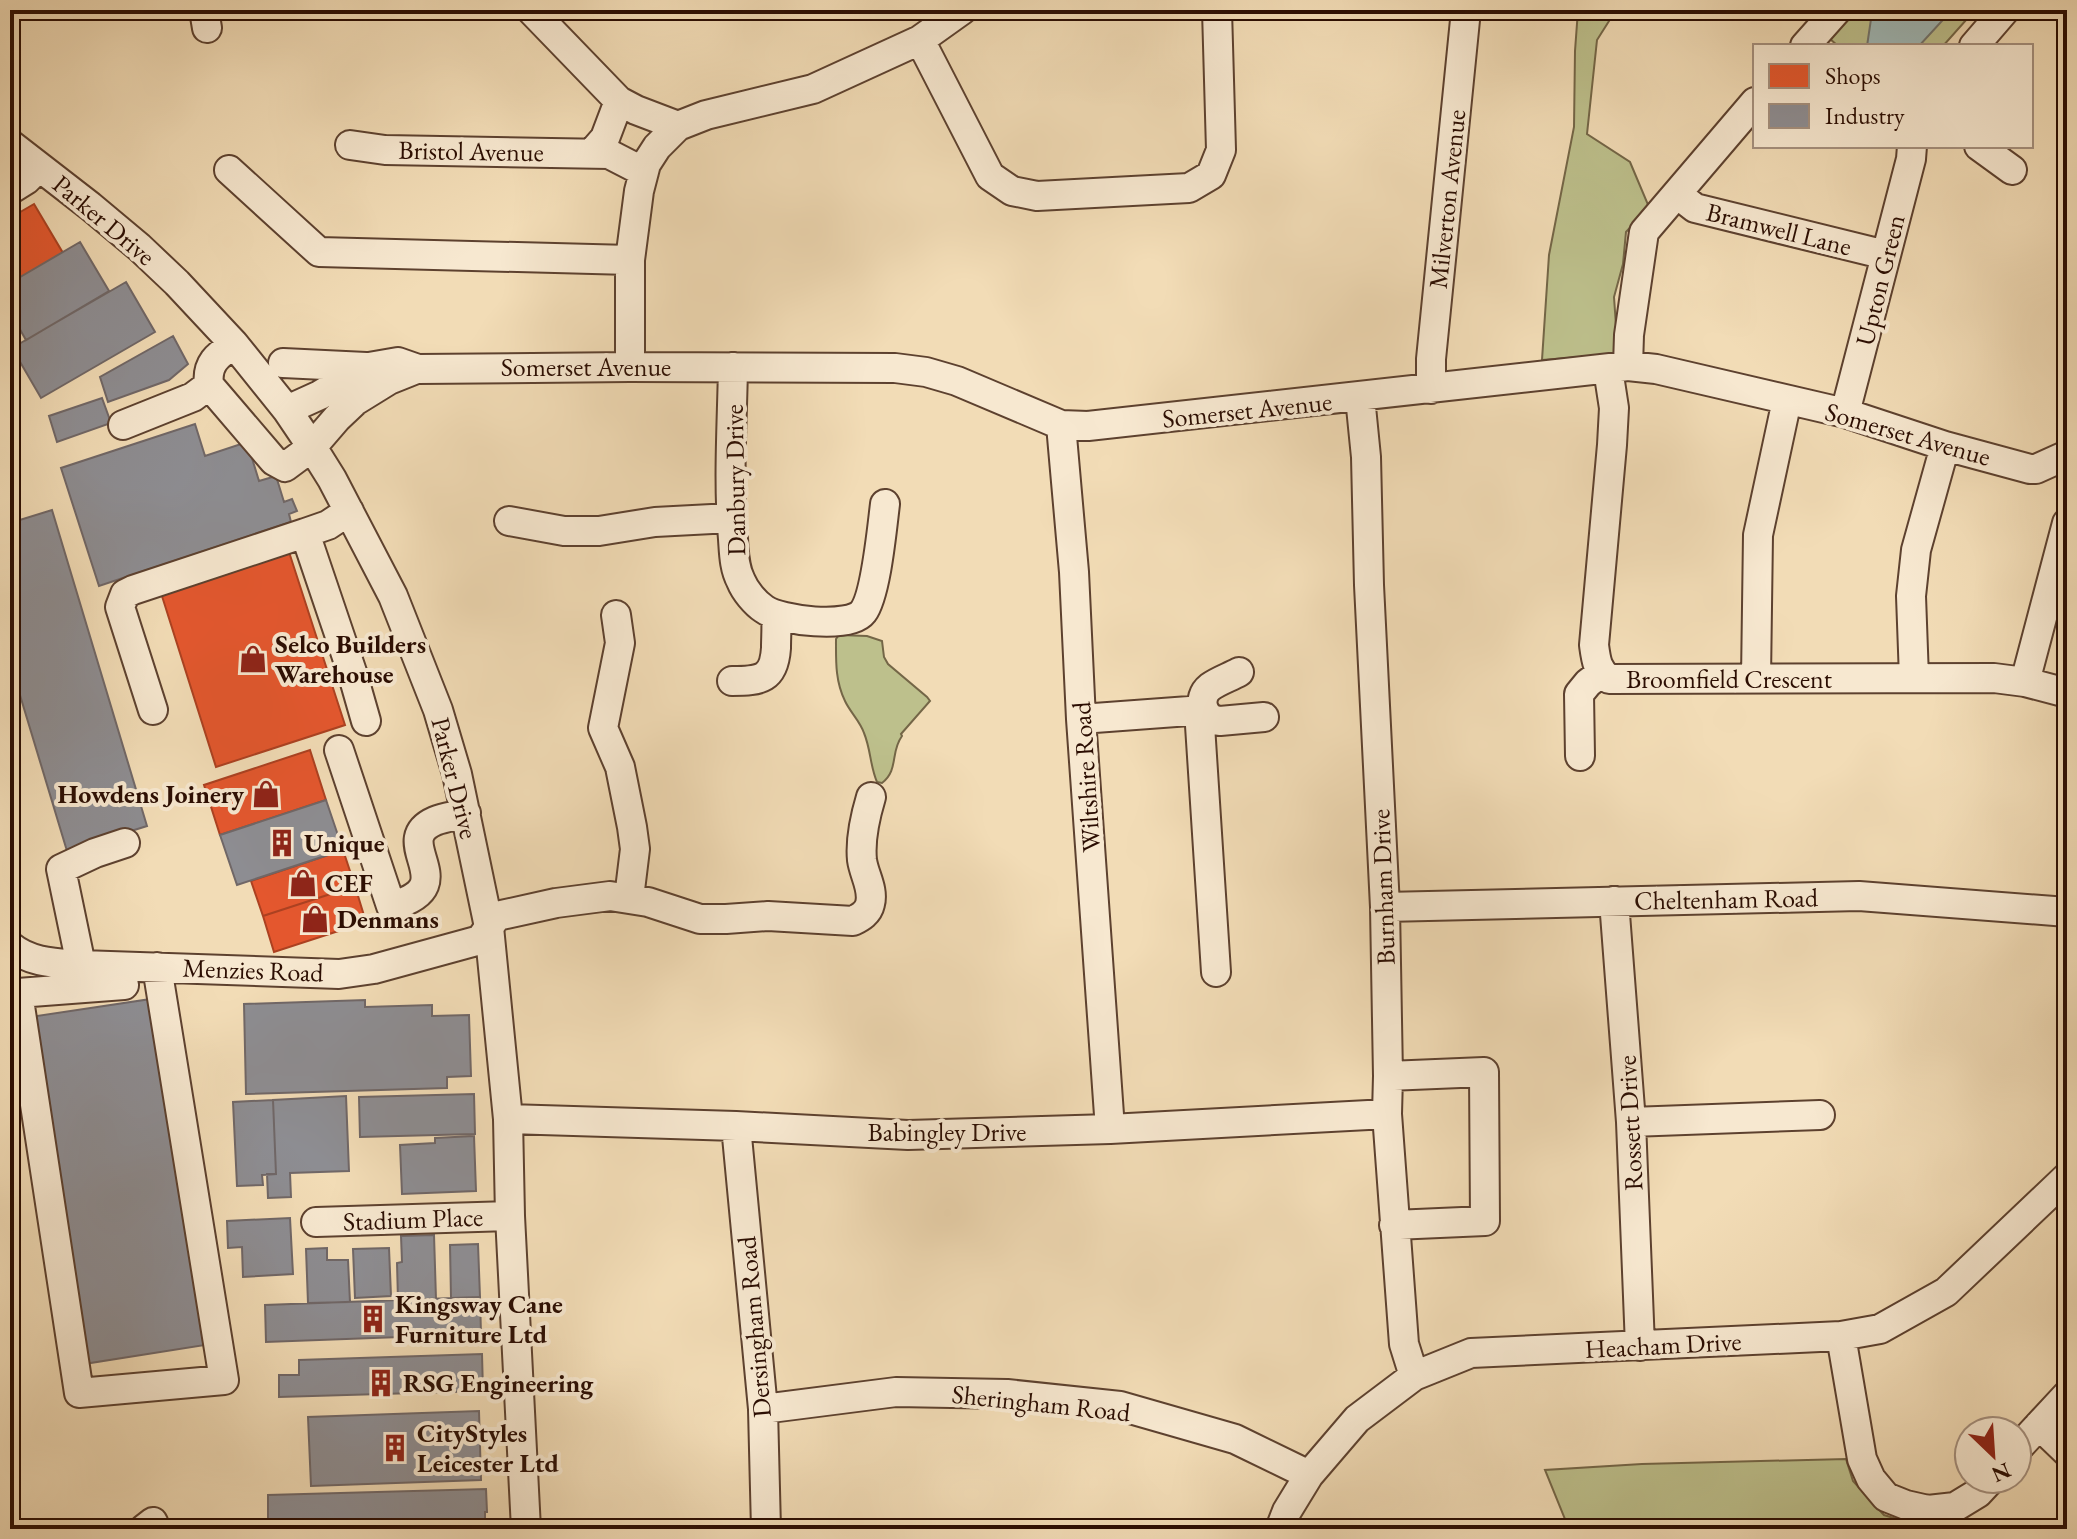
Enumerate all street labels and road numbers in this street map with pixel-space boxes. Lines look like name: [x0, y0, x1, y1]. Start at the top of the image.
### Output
street label: Milverton Avenue: [1421, 108, 1473, 290]
street label: Bristol Avenue: [398, 133, 544, 169]
street label: Parker Drive: [46, 167, 162, 273]
street label: Bramwell Lane: [1703, 195, 1855, 263]
street label: Upton Green: [1847, 211, 1913, 349]
street label: Somerset Avenue: [501, 350, 671, 384]
street label: Somerset Avenue: [1160, 384, 1334, 436]
street label: Somerset Avenue: [1821, 394, 1995, 474]
street label: Danbury Drive: [717, 404, 753, 556]
street label: Broomfield Crescent: [1626, 662, 1832, 696]
street label: Wiltshire Road: [1064, 700, 1108, 853]
street label: Parker Drive: [424, 714, 486, 842]
street label: Burnham Drive: [1363, 808, 1403, 966]
street label: Cheltenham Road: [1634, 880, 1819, 918]
street label: Menzies Road: [182, 951, 325, 989]
street label: Rossett Drive: [1609, 1054, 1651, 1192]
street label: Babingley Drive: [868, 1115, 1026, 1149]
street label: Stadium Place: [342, 1200, 484, 1238]
street label: Dersingham Road: [729, 1234, 779, 1419]
street label: Heacham Drive: [1584, 1324, 1742, 1366]
street label: Sheringham Road: [950, 1377, 1133, 1429]

